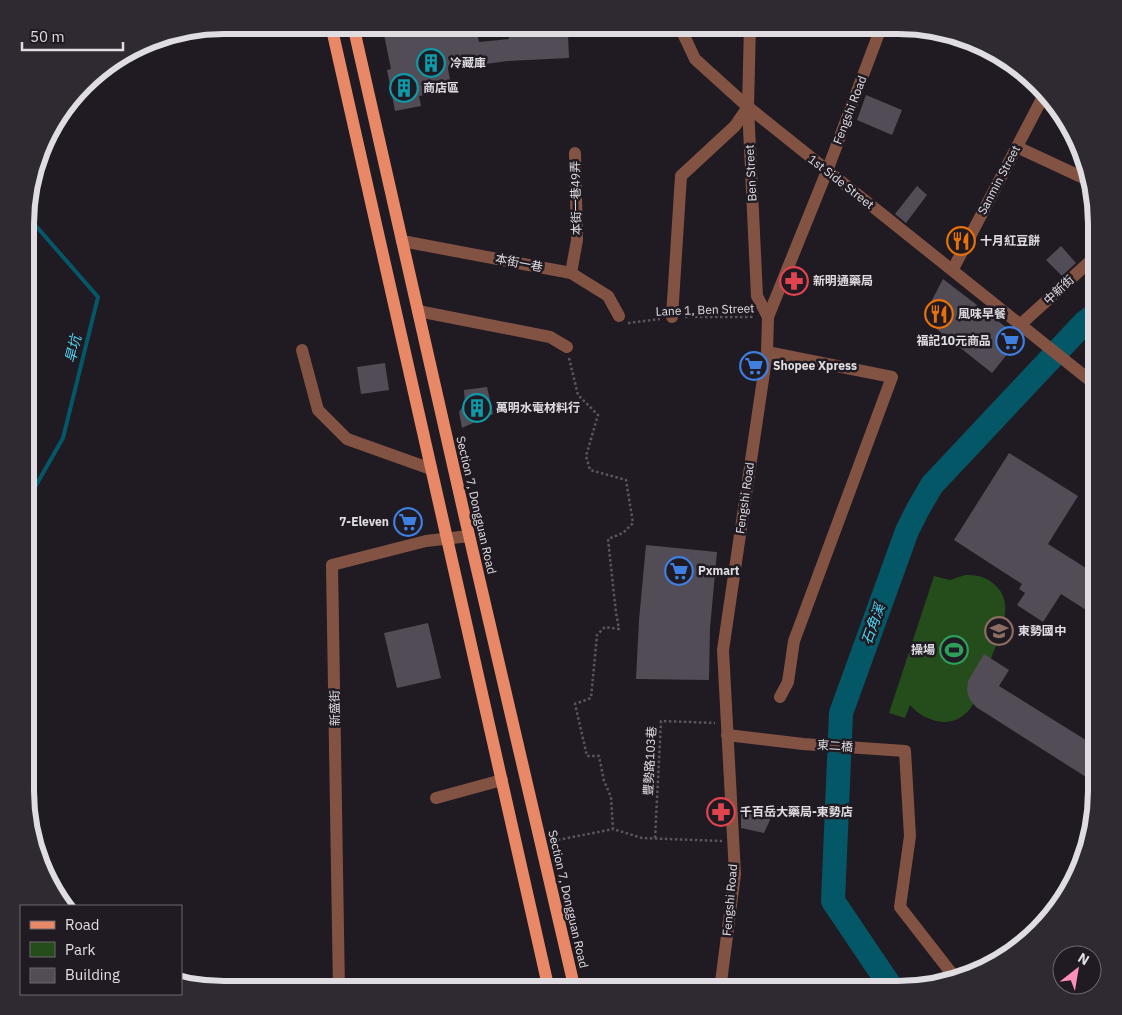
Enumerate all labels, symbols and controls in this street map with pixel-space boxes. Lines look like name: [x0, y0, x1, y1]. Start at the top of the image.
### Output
scale bar: [22, 20, 124, 52]
text: 50 m: [30, 27, 65, 46]
building icon: 冷藏庫: [416, 48, 446, 78]
place label: 冷藏庫: [450, 55, 486, 70]
building icon: 商店區: [389, 73, 419, 103]
street label: Fengshi Road: [830, 73, 869, 146]
place label: 商店區: [423, 80, 459, 95]
street label: Sanmin Street: [974, 143, 1023, 217]
street label: Ben Street: [742, 144, 759, 202]
street label: 1st Side Street: [805, 151, 877, 212]
street label: 本街一巷49弄: [567, 161, 584, 235]
restaurant icon: 十月紅豆餅: [946, 226, 976, 256]
place label: 十月紅豆餅: [980, 233, 1040, 248]
street label: 本街一巷: [494, 251, 544, 274]
pharmacy icon: 新明通藥局: [779, 266, 809, 296]
street label: 中新街: [1040, 272, 1077, 307]
place label: 新明通藥局: [813, 273, 873, 288]
restaurant icon: 風味早餐: [924, 299, 954, 329]
street label: Lane 1, Ben Street: [655, 300, 755, 319]
place label: 風味早餐: [958, 306, 1006, 321]
supermarket icon: 福記10元商品: [995, 326, 1025, 356]
water label: 旱坑: [61, 331, 86, 365]
place label: 福記10元商品: [917, 333, 991, 348]
supermarket icon: Shopee Xpress: [739, 351, 769, 381]
place label: Shopee Xpress: [773, 358, 857, 373]
building icon: 萬明水電材料行: [462, 393, 492, 423]
place label: 萬明水電材料行: [496, 400, 580, 415]
street label: Section 7, Dongguan Road: [453, 434, 500, 575]
street label: Fengshi Road: [732, 461, 757, 535]
supermarket icon: 7-Eleven: [393, 507, 423, 537]
place label: 7-Eleven: [339, 514, 389, 529]
supermarket icon: Pxmart: [664, 556, 694, 586]
place label: Pxmart: [698, 563, 740, 578]
water label: 石角溪: [857, 599, 889, 647]
school or university icon: 東勢國中: [984, 616, 1014, 646]
place label: 東勢國中: [1018, 623, 1066, 638]
sports icon: 操場: [939, 635, 969, 665]
place label: 操場: [911, 642, 935, 657]
street label: 新盛街: [327, 690, 342, 726]
street label: 豐勢路103巷: [640, 726, 659, 796]
street label: 東二橋: [817, 737, 854, 754]
pharmacy icon: 千百岳大藥局-東勢店: [706, 797, 736, 827]
place label: 千百岳大藥局-東勢店: [740, 804, 853, 819]
street label: Section 7, Dongguan Road: [545, 828, 592, 969]
street label: Fengshi Road: [719, 863, 740, 937]
legend: [20, 905, 182, 995]
text: Road: [65, 915, 100, 934]
text: Park: [65, 940, 95, 959]
north arrow: [1052, 945, 1102, 995]
text: N: [1075, 949, 1093, 969]
text: Building: [65, 965, 120, 984]

